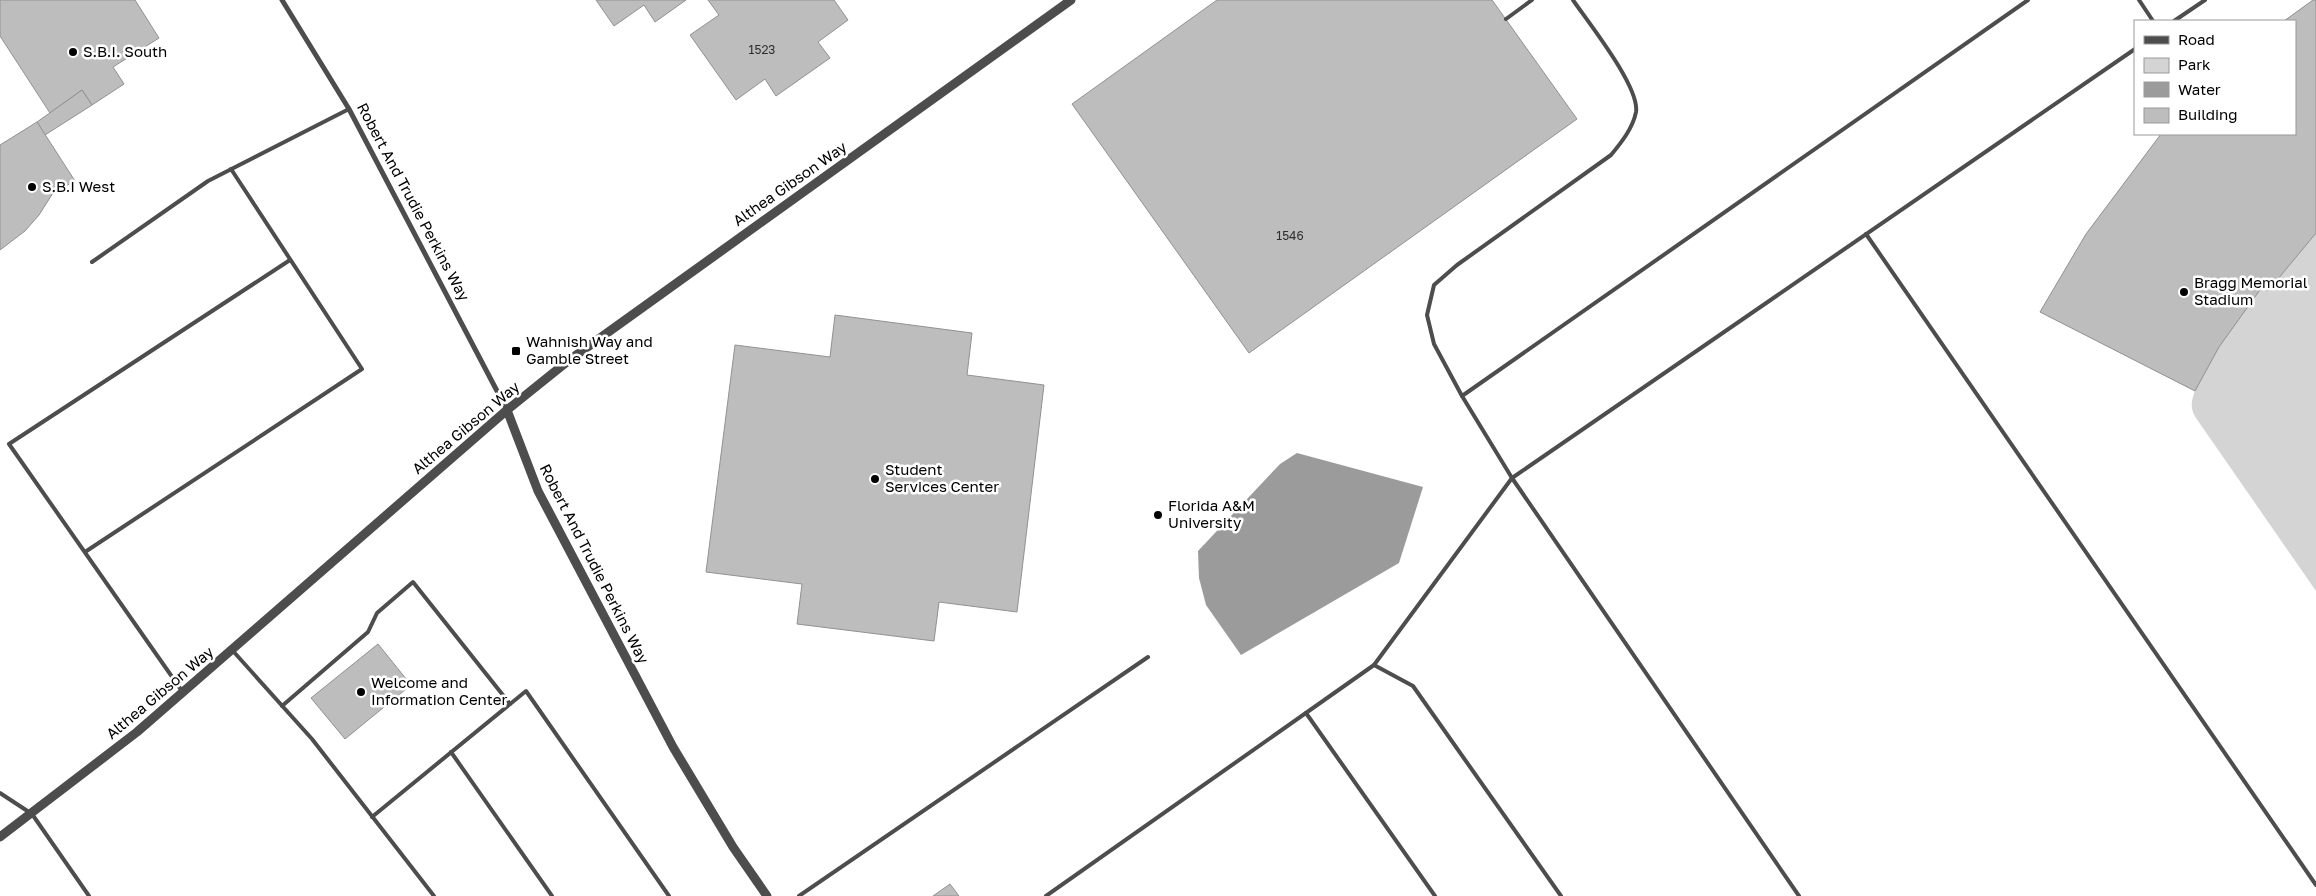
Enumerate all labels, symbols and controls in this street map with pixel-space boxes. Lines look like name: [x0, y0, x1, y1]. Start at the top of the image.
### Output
legend: [2134, 20, 2296, 135]
text: Road: [2178, 30, 2215, 48]
place label: S.B.I. South: [83, 42, 167, 60]
house number: 1523: [749, 42, 775, 57]
marker: S.B.I. South: [67, 46, 79, 58]
text: Park: [2178, 55, 2211, 73]
text: Water: [2178, 80, 2221, 98]
street label: Robert And Trudie Perkins Way: [354, 99, 474, 304]
text: Building: [2178, 105, 2238, 123]
street label: Althea Gibson Way: [729, 137, 850, 229]
place label: S.B.I West: [42, 177, 115, 195]
marker: S.B.I West: [26, 181, 38, 193]
house number: 1546: [1276, 228, 1304, 243]
place label: Bragg Memorial Stadium: [2194, 273, 2308, 308]
marker: Bragg Memorial Stadium: [2178, 286, 2190, 298]
place label: Wahnish Way and Gamble Street: [526, 332, 653, 367]
marker: Wahnish Way and Gamble Street: [510, 345, 522, 357]
street label: Althea Gibson Way: [408, 377, 523, 477]
place label: Student Services Center: [885, 460, 999, 495]
street label: Robert And Trudie Perkins Way: [537, 461, 654, 667]
marker: Student Services Center: [869, 473, 881, 485]
place label: Florida A&M University: [1168, 496, 1255, 531]
marker: Florida A&M University: [1152, 509, 1164, 521]
street label: Althea Gibson Way: [102, 642, 217, 742]
place label: Welcome and Information Center: [371, 673, 507, 708]
marker: Welcome and Information Center: [355, 686, 367, 698]

